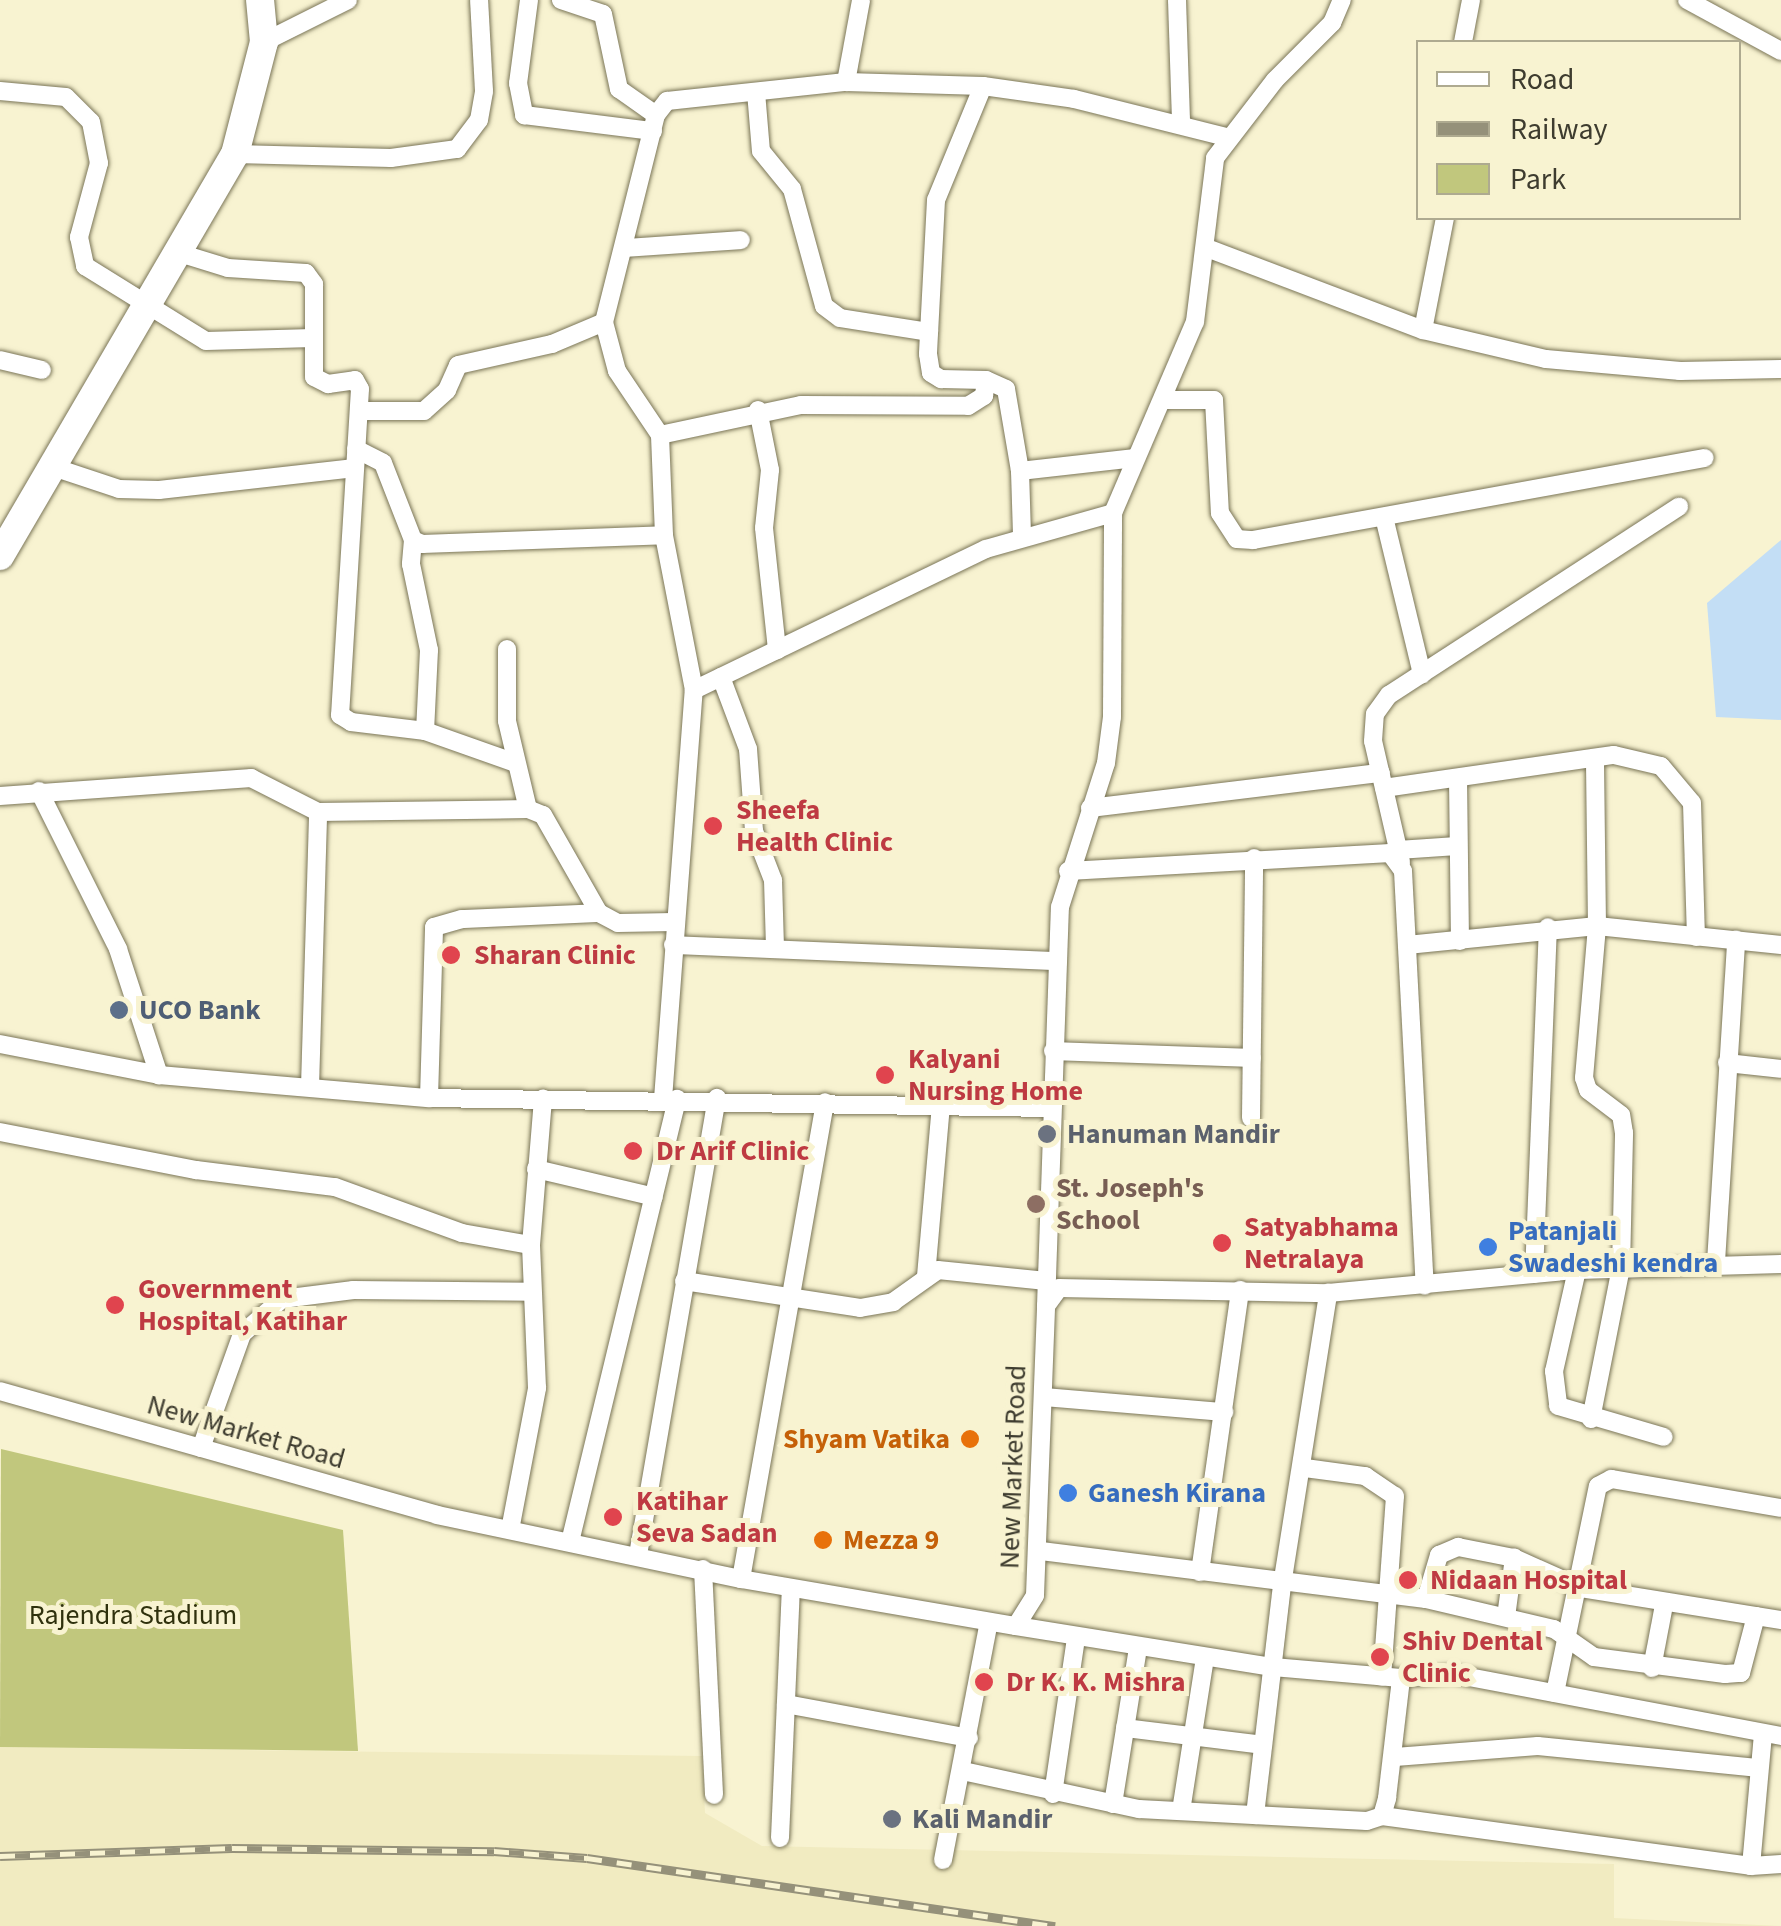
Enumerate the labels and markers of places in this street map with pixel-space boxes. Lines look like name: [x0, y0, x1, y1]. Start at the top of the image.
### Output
place label: Sheefa Health Clinic: [736, 793, 893, 859]
marker: Sheefa Health Clinic: [700, 813, 726, 839]
place label: Sharan Clinic: [474, 938, 636, 972]
marker: Sharan Clinic: [438, 942, 464, 968]
place label: UCO Bank: [139, 993, 261, 1027]
marker: UCO Bank: [108, 999, 130, 1021]
place label: Kalyani Nursing Home: [908, 1042, 1083, 1108]
marker: Kalyani Nursing Home: [872, 1062, 898, 1088]
place label: Hanuman Mandir: [1067, 1117, 1280, 1151]
marker: Hanuman Mandir: [1036, 1123, 1058, 1145]
place label: Dr Arif Clinic: [656, 1134, 809, 1168]
marker: Dr Arif Clinic: [620, 1138, 646, 1164]
place label: St. Joseph's School: [1056, 1171, 1204, 1237]
marker: St. Joseph's School: [1025, 1193, 1047, 1215]
place label: Satyabhama Netralaya: [1244, 1210, 1399, 1276]
place label: Patanjali Swadeshi kendra: [1508, 1214, 1718, 1280]
marker: Satyabhama Netralaya: [1209, 1230, 1235, 1256]
marker: Patanjali Swadeshi kendra: [1477, 1236, 1499, 1258]
place label: Government Hospital, Katihar: [138, 1272, 347, 1338]
marker: Government Hospital, Katihar: [102, 1292, 128, 1318]
place label: Shyam Vatika: [783, 1422, 950, 1456]
marker: Shyam Vatika: [959, 1428, 981, 1450]
place label: Ganesh Kirana: [1088, 1476, 1266, 1510]
marker: Ganesh Kirana: [1057, 1482, 1079, 1504]
place label: Katihar Seva Sadan: [636, 1484, 777, 1550]
marker: Katihar Seva Sadan: [600, 1504, 626, 1530]
place label: Mezza 9: [843, 1523, 939, 1557]
marker: Mezza 9: [812, 1529, 834, 1551]
place label: Nidaan Hospital: [1430, 1563, 1627, 1597]
marker: Nidaan Hospital: [1395, 1567, 1421, 1593]
place label: Shiv Dental Clinic: [1402, 1624, 1543, 1690]
marker: Shiv Dental Clinic: [1367, 1644, 1393, 1670]
place label: Dr K. K. Mishra: [1006, 1665, 1185, 1699]
marker: Dr K. K. Mishra: [971, 1669, 997, 1695]
place label: Kali Mandir: [912, 1802, 1052, 1836]
marker: Kali Mandir: [881, 1808, 903, 1830]

